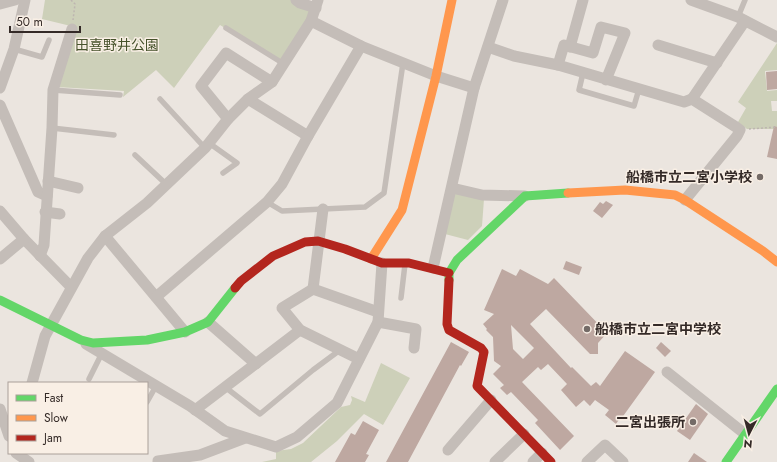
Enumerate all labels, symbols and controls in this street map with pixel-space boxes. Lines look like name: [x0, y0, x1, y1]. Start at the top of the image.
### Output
scale bar: [10, 8, 80, 34]
text: 50 m: [16, 13, 43, 31]
park label: 田喜野井公園: [75, 35, 159, 55]
place label: 船橋市立二宮小学校: [626, 167, 752, 187]
marker: 船橋市立二宮小学校: [755, 172, 765, 182]
place label: 船橋市立二宮中学校: [595, 319, 721, 339]
marker: 船橋市立二宮中学校: [582, 324, 592, 334]
legend: [8, 382, 148, 454]
text: Fast: [44, 389, 63, 407]
text: Slow: [44, 409, 69, 427]
place label: 二宮出張所: [615, 412, 685, 432]
north arrow: [729, 414, 769, 454]
marker: 二宮出張所: [688, 417, 698, 427]
text: Jam: [42, 429, 62, 447]
text: N: [743, 436, 753, 452]

